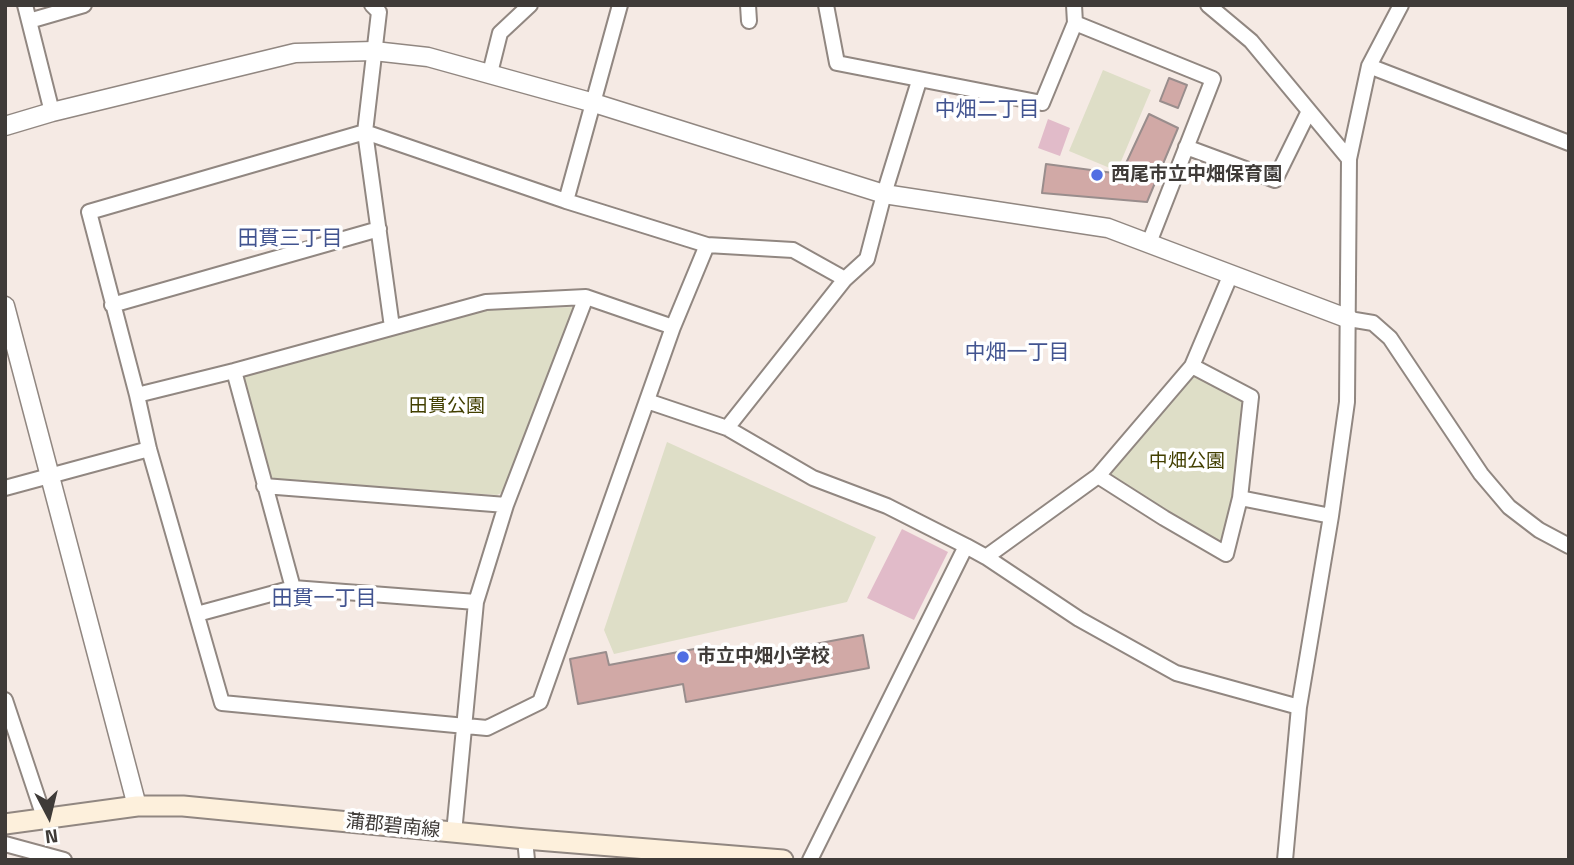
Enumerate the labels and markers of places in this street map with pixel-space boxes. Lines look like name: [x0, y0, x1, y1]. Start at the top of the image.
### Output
place label: 西尾市立中畑保育園: [1111, 164, 1282, 186]
marker: 西尾市立中畑保育園: [1089, 167, 1105, 183]
place label: 市立中畑小学校: [697, 646, 830, 668]
marker: 市立中畑小学校: [675, 649, 691, 665]

